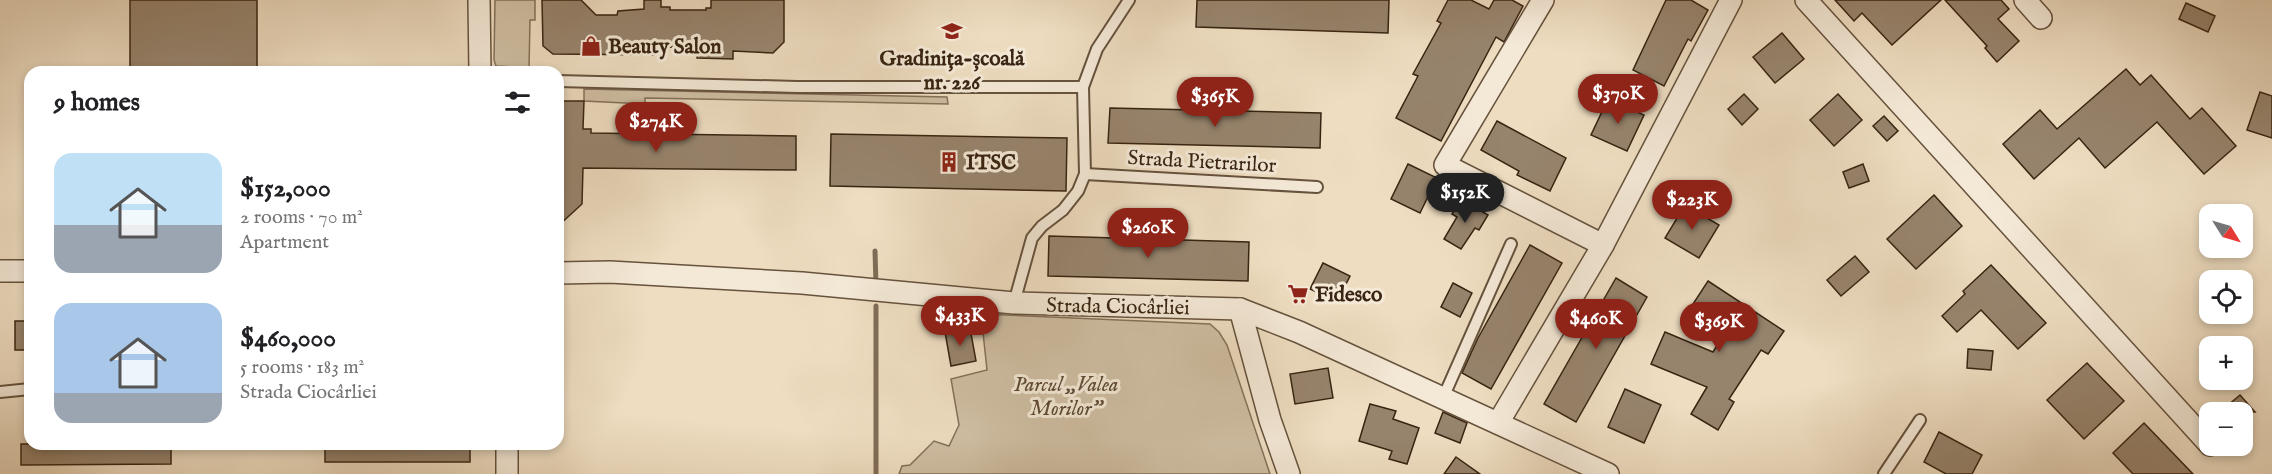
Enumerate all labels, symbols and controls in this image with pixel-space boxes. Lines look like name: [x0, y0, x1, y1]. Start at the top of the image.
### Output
school or university icon: Gradinița-școală nr. 226: [940, 19, 964, 43]
shop icon: Beauty Salon: [579, 34, 603, 58]
place label: Beauty Salon: [608, 34, 722, 61]
place label: Gradinița-școală nr. 226: [880, 46, 1025, 97]
pin: $370K: [1576, 74, 1660, 125]
pin: $365K: [1173, 77, 1257, 128]
text: $370K: [1592, 81, 1644, 106]
text: $365K: [1191, 84, 1239, 109]
text: 9 homes: [54, 86, 140, 119]
icon: filters: [501, 86, 534, 119]
pin: $274K: [614, 102, 698, 153]
text: $274K: [629, 109, 683, 134]
street label: Strada Pietrarilor: [1127, 145, 1277, 180]
building icon: ITSC: [937, 150, 961, 174]
place label: ITSC: [966, 150, 1016, 177]
text: $152,000: [240, 172, 331, 205]
pin: $152K: [1423, 173, 1507, 224]
icon: home: [102, 177, 174, 249]
text: $152K: [1440, 180, 1490, 205]
pin: $223K: [1650, 180, 1734, 231]
text: $223K: [1666, 187, 1718, 212]
north arrow: [2199, 204, 2253, 258]
map controls: [2199, 204, 2253, 456]
text: 2 rooms · 70 m²: [240, 205, 363, 230]
pin: $260K: [1106, 208, 1190, 259]
text: $260K: [1121, 215, 1175, 240]
text: Apartment: [240, 230, 329, 255]
button: locate: [2199, 270, 2253, 324]
supermarket icon: Fidesco: [1286, 282, 1310, 306]
place label: Fidesco: [1315, 282, 1383, 309]
street label: Strada Ciocârliei: [1046, 293, 1190, 322]
pin: $433K: [918, 296, 1002, 347]
pin: $460K: [1554, 299, 1638, 350]
pin: $369K: [1677, 302, 1761, 353]
text: $433K: [935, 303, 985, 328]
text: $460K: [1569, 306, 1623, 331]
text: $369K: [1694, 309, 1744, 334]
text: $460,000: [240, 322, 336, 355]
icon: home: [102, 327, 174, 399]
button: +: [2199, 336, 2253, 390]
text: 5 rooms · 183 m²: [240, 355, 364, 380]
park label: Parcul „Valea Morilor”: [1014, 372, 1118, 423]
text: Strada Ciocârliei: [240, 380, 377, 405]
button: −: [2199, 402, 2253, 456]

